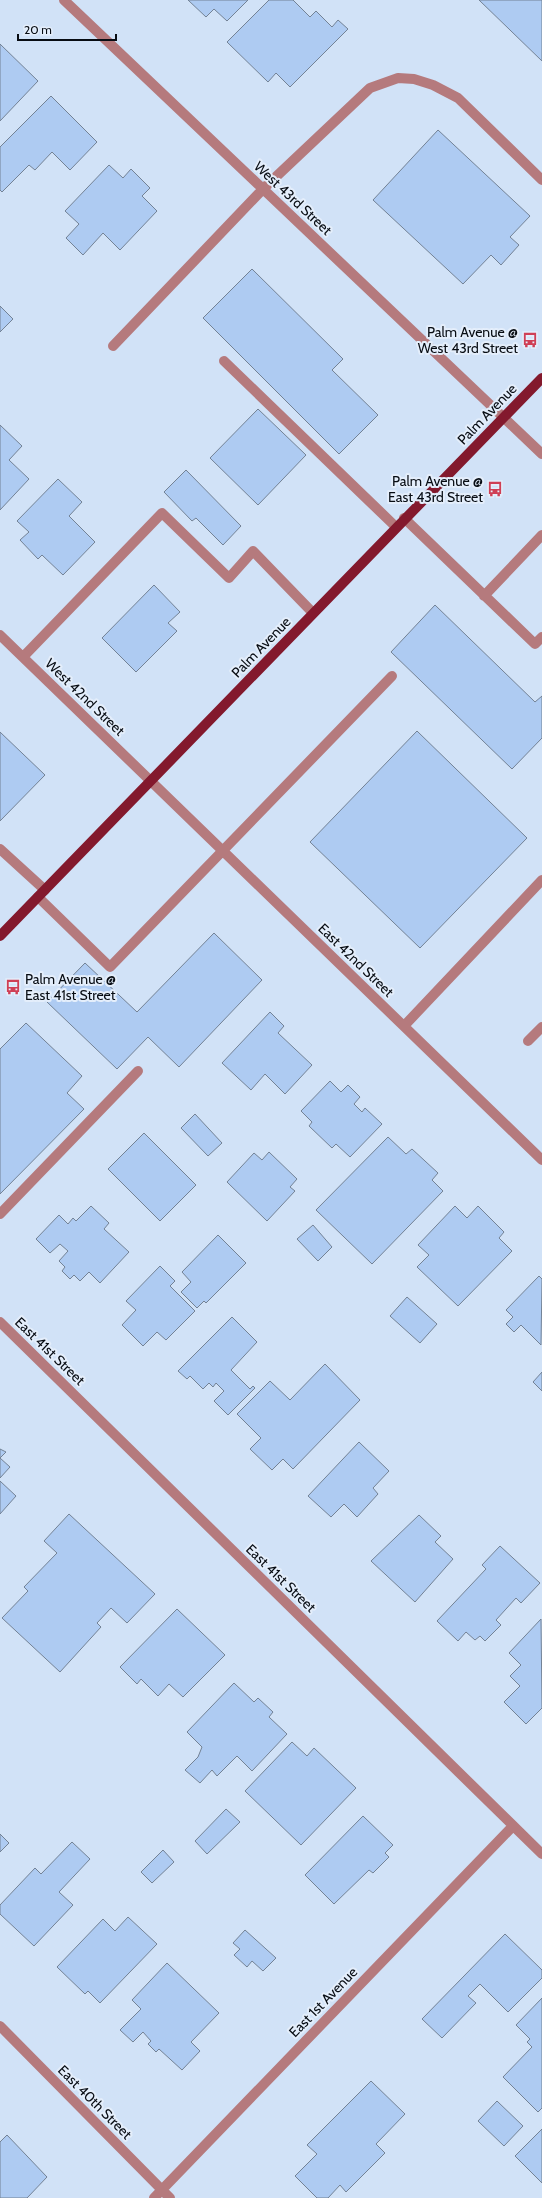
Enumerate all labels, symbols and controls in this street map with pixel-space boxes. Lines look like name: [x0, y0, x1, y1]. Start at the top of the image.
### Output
scale bar: [18, 16, 116, 42]
text: 20 m: [24, 22, 52, 37]
street label: West 43rd Street: [250, 157, 336, 239]
place label: Palm Avenue @ West 43rd Street: [418, 323, 518, 357]
bus stop icon: Palm Avenue @ West 43rd Street: [521, 331, 539, 349]
street label: Palm Avenue: [454, 380, 520, 448]
place label: Palm Avenue @ East 43rd Street: [388, 472, 483, 506]
bus stop icon: Palm Avenue @ East 43rd Street: [486, 480, 504, 498]
street label: Palm Avenue: [228, 613, 294, 681]
street label: West 42nd Street: [41, 655, 129, 740]
street label: East 42nd Street: [314, 919, 398, 1001]
place label: Palm Avenue @ East 41st Street: [25, 970, 116, 1004]
bus stop icon: Palm Avenue @ East 41st Street: [4, 978, 22, 996]
street label: East 41st Street: [11, 1313, 89, 1389]
street label: East 41st Street: [242, 1540, 320, 1616]
street label: East 1st Avenue: [285, 1963, 361, 2041]
street label: East 40th Street: [54, 2061, 136, 2143]

